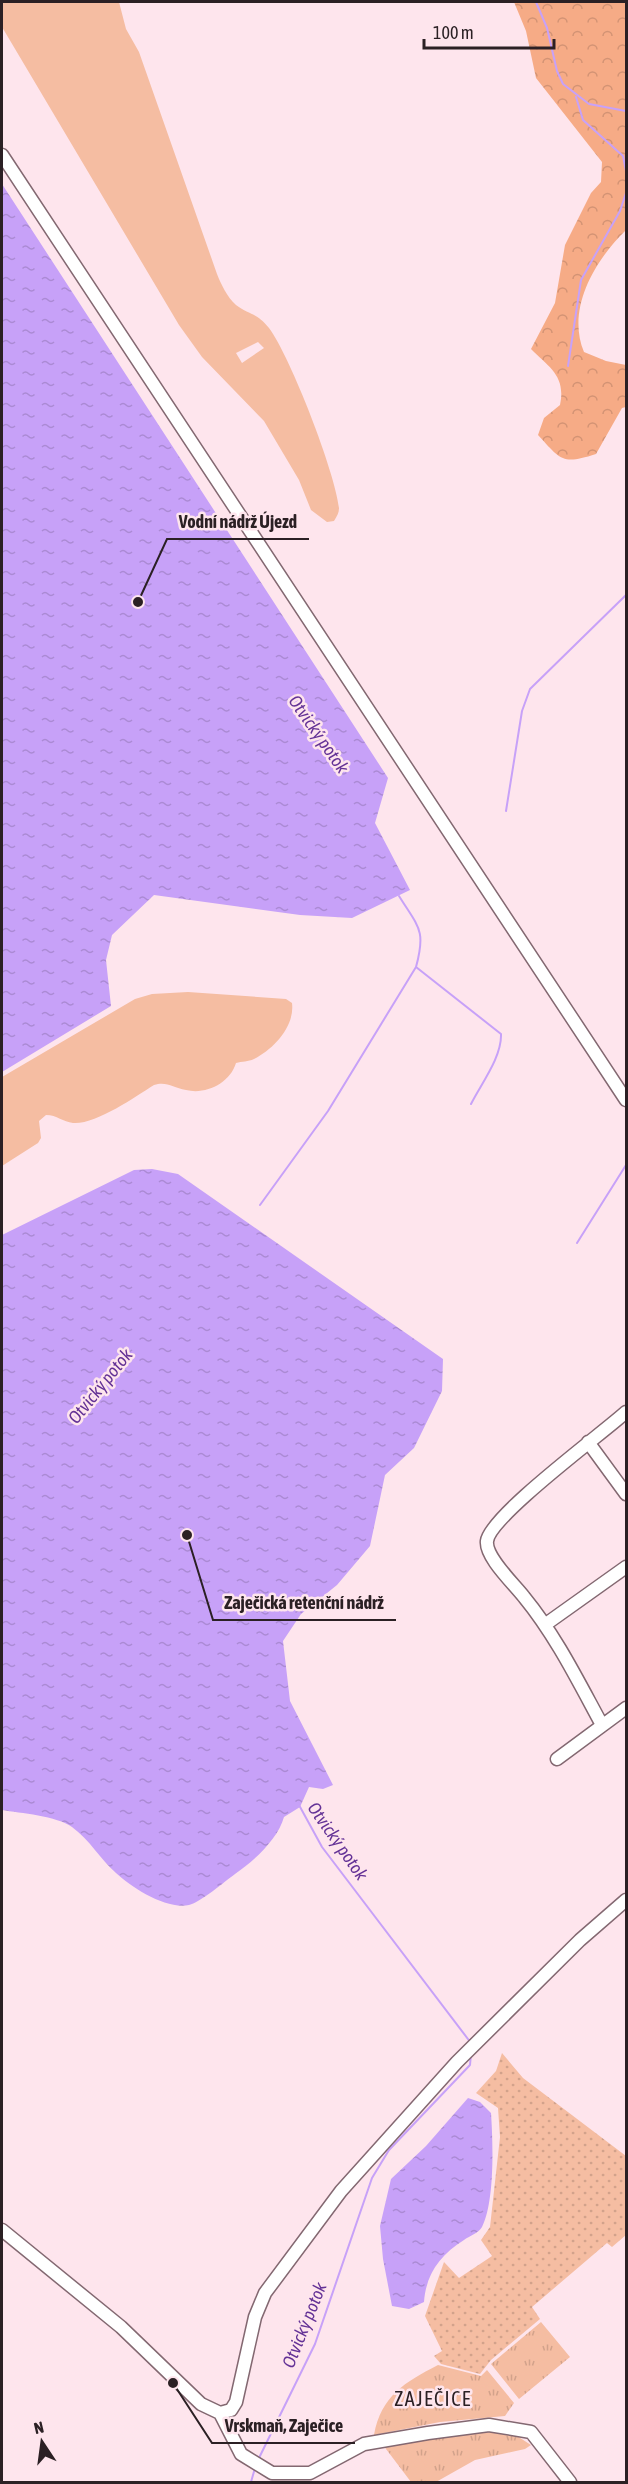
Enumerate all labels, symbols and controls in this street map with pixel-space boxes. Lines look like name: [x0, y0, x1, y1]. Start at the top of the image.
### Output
scale bar: [424, 12, 554, 50]
text: 100 m: [433, 22, 474, 43]
callout: Vodní nádrž Újezd: [167, 503, 309, 539]
text: Vodní nádrž Újezd: [178, 511, 297, 532]
water label: Otvický potok: [285, 691, 354, 778]
water label: Otvický potok: [63, 1344, 137, 1428]
callout: Zaječická retenční nádrž: [213, 1584, 396, 1620]
text: Zaječická retenční nádrž: [224, 1592, 384, 1613]
water label: Otvický potok: [304, 1798, 373, 1885]
water label: Otvický potok: [277, 2278, 331, 2371]
district label: ZAJEČICE: [394, 2387, 472, 2410]
callout: Vrskmaň, Zaječice: [212, 2407, 355, 2443]
north arrow: [12, 2412, 72, 2472]
text: Vrskmaň, Zaječice: [224, 2415, 343, 2436]
text: N: [32, 2418, 45, 2437]

